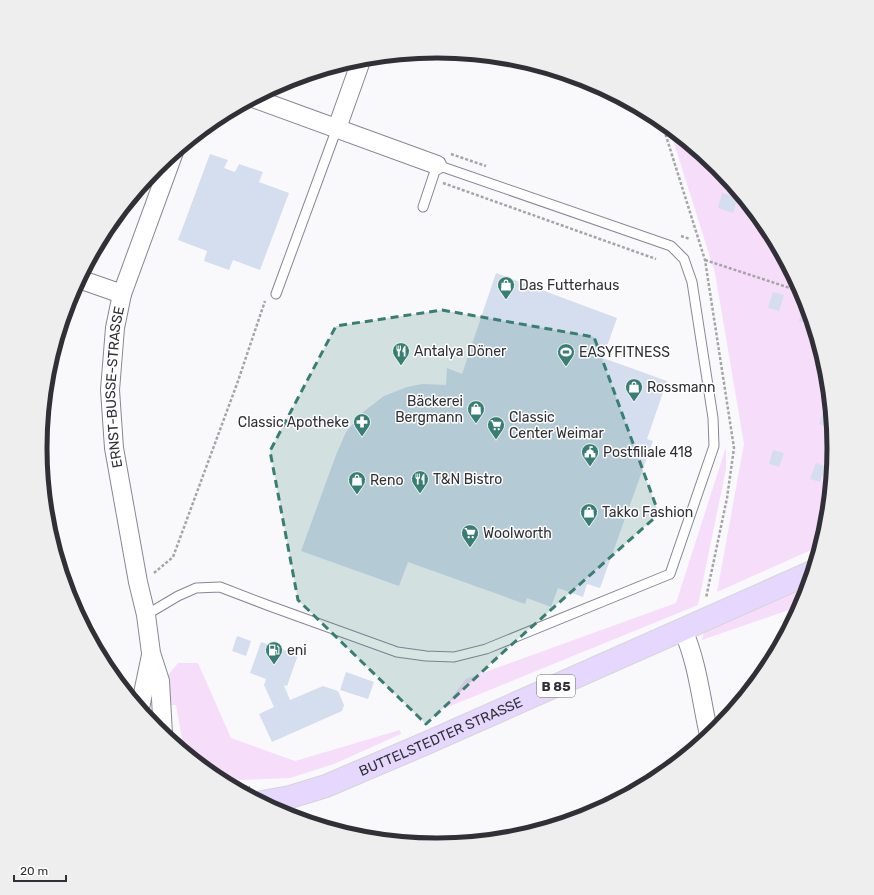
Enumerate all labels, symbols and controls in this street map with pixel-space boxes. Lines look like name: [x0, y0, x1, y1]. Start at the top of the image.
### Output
shop icon: Das Futterhaus: [496, 275, 516, 300]
place label: Das Futterhaus: [519, 277, 619, 294]
street label: ERNST-BUSSE-STRASSE: [102, 305, 128, 469]
restaurant icon: Antalya Döner: [391, 341, 411, 366]
sports icon: EASYFITNESS: [556, 342, 576, 367]
place label: Antalya Döner: [414, 343, 507, 360]
place label: EASYFITNESS: [579, 344, 670, 361]
shop icon: Rossmann: [624, 377, 644, 402]
place label: Rossmann: [647, 379, 716, 396]
place label: Bäckerei Bergmann: [395, 393, 463, 426]
shop icon: Bäckerei Bergmann: [466, 399, 486, 424]
place label: Classic Center Weimar: [509, 409, 604, 442]
pharmacy icon: Classic Apotheke: [352, 412, 372, 437]
place label: Classic Apotheke: [238, 414, 349, 431]
supermarket icon: Classic Center Weimar: [486, 415, 506, 440]
public building icon: Postfiliale 418: [580, 442, 600, 467]
place label: Postfiliale 418: [603, 444, 693, 461]
restaurant icon: T&N Bistro: [410, 469, 430, 494]
shop icon: Reno: [347, 470, 367, 495]
place label: T&N Bistro: [433, 471, 502, 488]
place label: Reno: [370, 472, 403, 489]
shop icon: Takko Fashion: [579, 502, 599, 527]
place label: Takko Fashion: [602, 504, 693, 521]
supermarket icon: Woolworth: [460, 523, 480, 548]
place label: Woolworth: [483, 525, 552, 542]
fuel station icon: eni: [264, 640, 284, 665]
place label: eni: [287, 642, 307, 659]
road number: B 85: [537, 675, 575, 697]
street label: BUTTELSTEDTER STRASSE: [356, 694, 525, 780]
scale bar: [14, 857, 66, 883]
text: 20 m: [20, 864, 48, 878]

